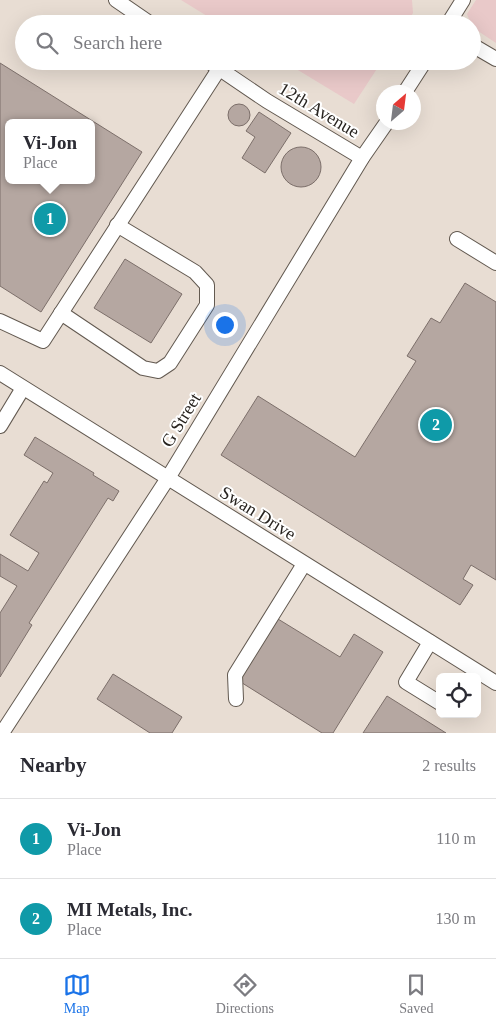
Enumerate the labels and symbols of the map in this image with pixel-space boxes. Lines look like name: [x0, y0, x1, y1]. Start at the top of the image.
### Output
street label: 12th Avenue: [275, 78, 363, 142]
north arrow: [376, 85, 421, 130]
pin: 1: [34, 200, 66, 238]
your location: [212, 312, 238, 338]
street label: G Street: [157, 389, 205, 451]
pin: 2: [420, 406, 452, 444]
street label: Swan Drive: [216, 482, 300, 544]

